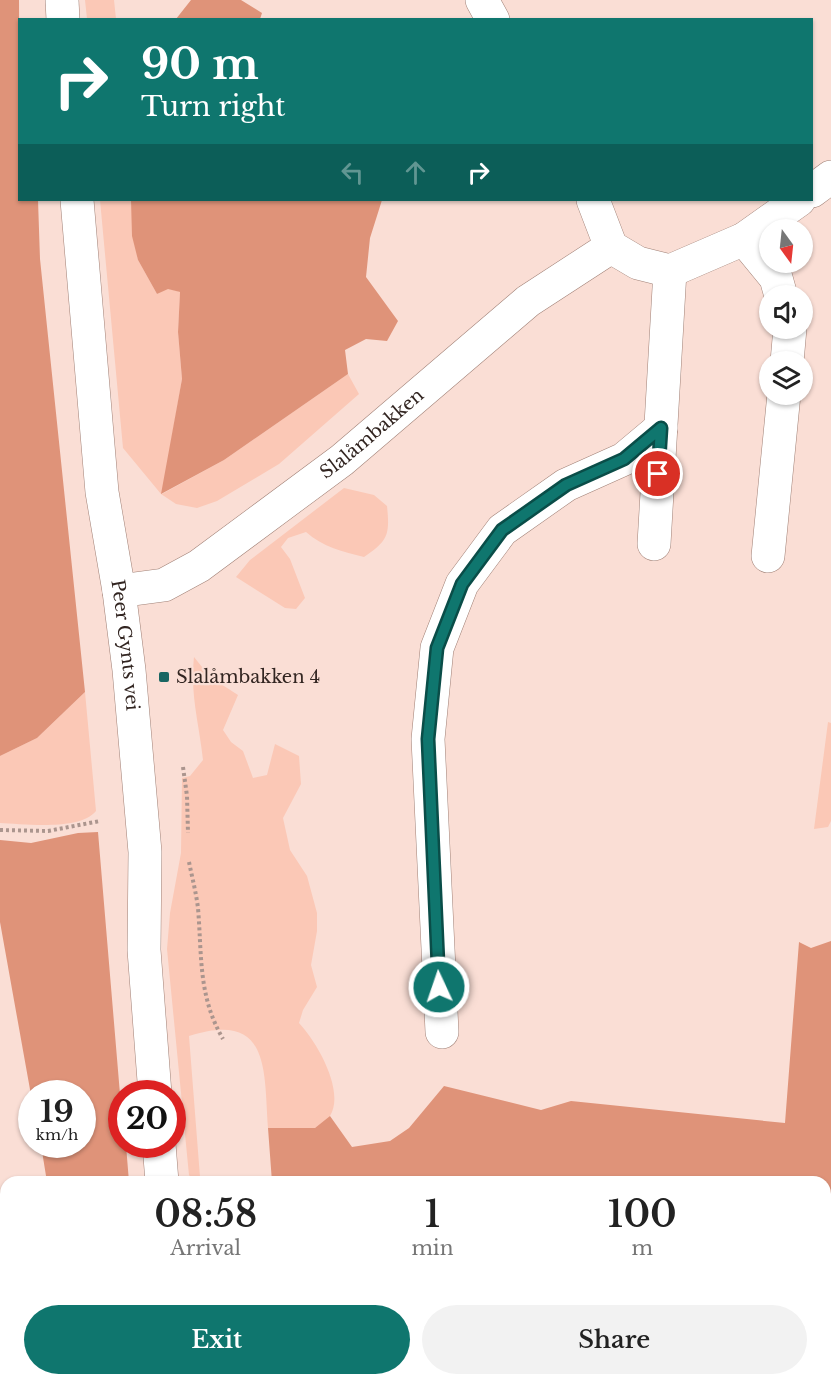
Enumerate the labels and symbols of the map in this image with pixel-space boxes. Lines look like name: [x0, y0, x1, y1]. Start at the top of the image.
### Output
north arrow: [759, 219, 813, 273]
street label: Slalåmbakken: [316, 384, 428, 483]
pin: [632, 448, 683, 499]
street label: Peer Gynts vei: [106, 578, 144, 712]
place label: Slalåmbakken 4: [176, 666, 320, 688]
marker: Slalåmbakken 4: [157, 670, 171, 684]
position arrow: [407, 955, 471, 1019]
speed limit sign: 20: [108, 1080, 186, 1158]

